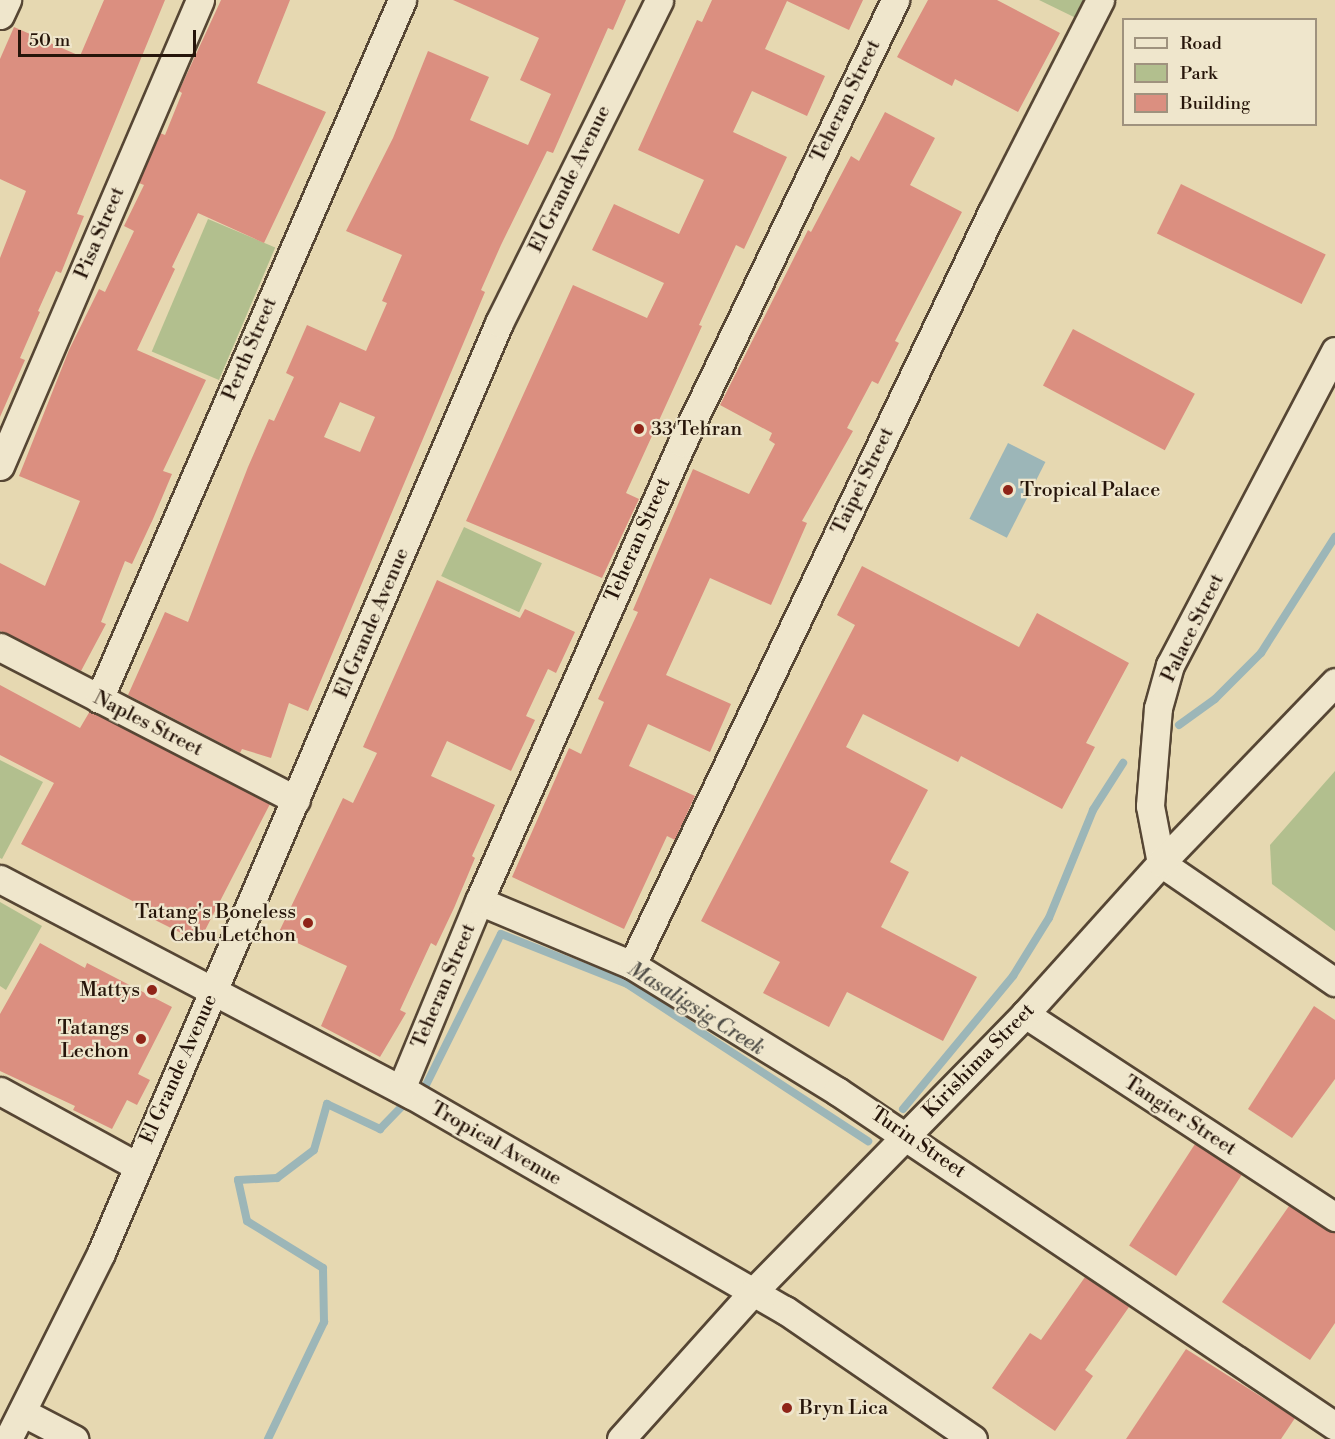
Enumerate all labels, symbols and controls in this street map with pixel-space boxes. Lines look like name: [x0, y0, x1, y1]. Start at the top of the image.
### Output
scale bar: [21, 18, 200, 56]
legend: [1122, 18, 1317, 126]
text: 50 m: [29, 29, 70, 52]
text: Road: [1180, 32, 1222, 55]
street label: Teheran Street: [806, 36, 886, 166]
text: Park: [1180, 62, 1217, 85]
text: Building: [1180, 92, 1250, 115]
street label: El Grande Avenue: [524, 102, 616, 256]
street label: Pisa Street: [70, 183, 130, 283]
street label: Perth Street: [218, 294, 282, 404]
place label: 33 Tehran: [651, 417, 742, 441]
marker: 33 Tehran: [632, 422, 646, 436]
street label: Taipei Street: [827, 423, 899, 539]
street label: Teheran Street: [600, 474, 676, 606]
place label: Tropical Palace: [1020, 478, 1160, 502]
marker: Tropical Palace: [1001, 483, 1015, 497]
street label: El Grande Avenue: [330, 544, 414, 702]
street label: Palace Street: [1156, 570, 1230, 686]
street label: Naples Street: [89, 686, 207, 762]
place label: Tatang's Boneless Cebu Letchon: [135, 900, 296, 947]
marker: Tatang's Boneless Cebu Letchon: [301, 916, 315, 930]
street label: Teheran Street: [407, 920, 481, 1052]
water label: Masaligsig Creek: [623, 957, 769, 1061]
place label: Mattys: [80, 978, 140, 1002]
marker: Mattys: [145, 983, 159, 997]
street label: El Grande Avenue: [135, 991, 223, 1147]
street label: Kirishima Street: [918, 999, 1040, 1123]
place label: Tatangs Lechon: [57, 1016, 129, 1063]
marker: Tatangs Lechon: [134, 1032, 148, 1046]
street label: Tangier Street: [1119, 1071, 1241, 1161]
street label: Tropical Avenue: [426, 1097, 566, 1191]
street label: Turin Street: [866, 1102, 970, 1184]
place label: Bryn Lica: [799, 1396, 888, 1420]
marker: Bryn Lica: [780, 1401, 794, 1415]

